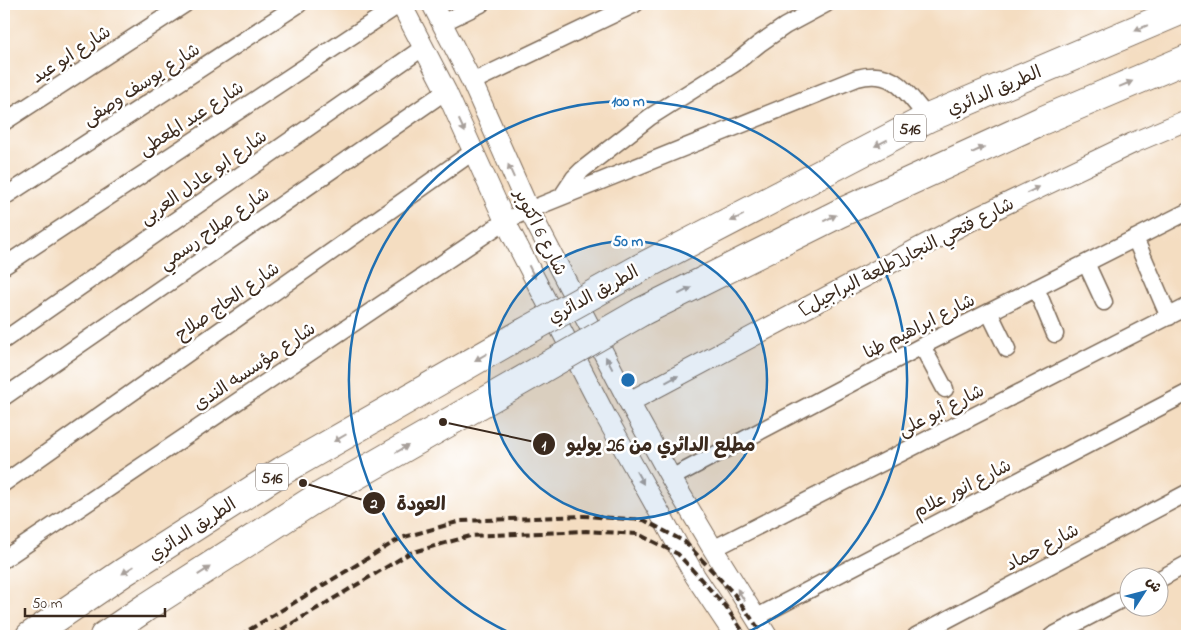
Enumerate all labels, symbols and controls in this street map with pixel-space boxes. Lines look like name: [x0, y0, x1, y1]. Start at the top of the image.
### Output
street label: شارع ابو عيد: [27, 20, 117, 91]
one-way arrow: [1134, 24, 1148, 32]
street label: شارع يوسف وصفى: [78, 38, 206, 134]
street label: الطريق الدائري: [944, 60, 1046, 123]
street label: شارع عبد المعطى: [134, 76, 250, 163]
one-way arrow: [1119, 80, 1134, 88]
text: 100 m: [611, 91, 645, 113]
road number: 516: [894, 115, 926, 142]
one-way arrow: [458, 118, 466, 133]
street label: شارع ابو عادل العربى: [135, 125, 273, 232]
one-way arrow: [873, 139, 888, 147]
one-way arrow: [971, 145, 985, 153]
one-way arrow: [507, 164, 515, 178]
street label: شارع صلاح رسمي: [154, 182, 276, 278]
street label: شارع 6 اكتوبر: [505, 183, 572, 281]
one-way arrow: [1026, 186, 1041, 195]
street label: شارع فتحي النجار[طلعة البراجيل]: [795, 192, 1020, 324]
one-way arrow: [729, 214, 744, 222]
one-way arrow: [823, 214, 837, 222]
text: 50 m: [613, 231, 644, 253]
street label: شارع الحاج صلاح: [170, 257, 286, 348]
street label: الطريق الدائري: [544, 260, 644, 331]
one-way arrow: [528, 265, 536, 279]
one-way arrow: [678, 286, 692, 294]
street label: شارع ابراهيم طنا: [860, 289, 980, 367]
street label: شارع مؤسسه الندى: [189, 317, 321, 418]
one-way arrow: [473, 353, 488, 361]
one-way arrow: [605, 355, 613, 370]
centre of rings: [619, 371, 637, 389]
one-way arrow: [665, 375, 680, 383]
street label: شارع أبو على: [894, 379, 990, 445]
callout: مطلع الدائري من 26 يوليو: [531, 427, 765, 461]
one-way arrow: [333, 433, 346, 442]
text: مطلع الدائري من 26 يوليو: [566, 433, 755, 460]
text: 1: [542, 435, 547, 457]
one-way arrow: [395, 445, 408, 454]
street label: شارع انور علام: [909, 454, 1017, 526]
road number: 516: [256, 464, 288, 491]
one-way arrow: [636, 470, 644, 485]
callout: العودة: [362, 486, 456, 520]
street label: الطريق الدائري: [144, 492, 242, 569]
text: العودة: [397, 492, 446, 519]
text: 2: [369, 493, 378, 515]
street label: شارع حماد: [1002, 519, 1084, 579]
one-way arrow: [121, 565, 134, 575]
one-way arrow: [197, 566, 210, 576]
north arrow: [1118, 568, 1168, 618]
text: ش: [1140, 573, 1166, 598]
scale bar: [25, 585, 165, 617]
one-way arrow: [737, 588, 746, 601]
text: 50 m: [32, 593, 63, 615]

